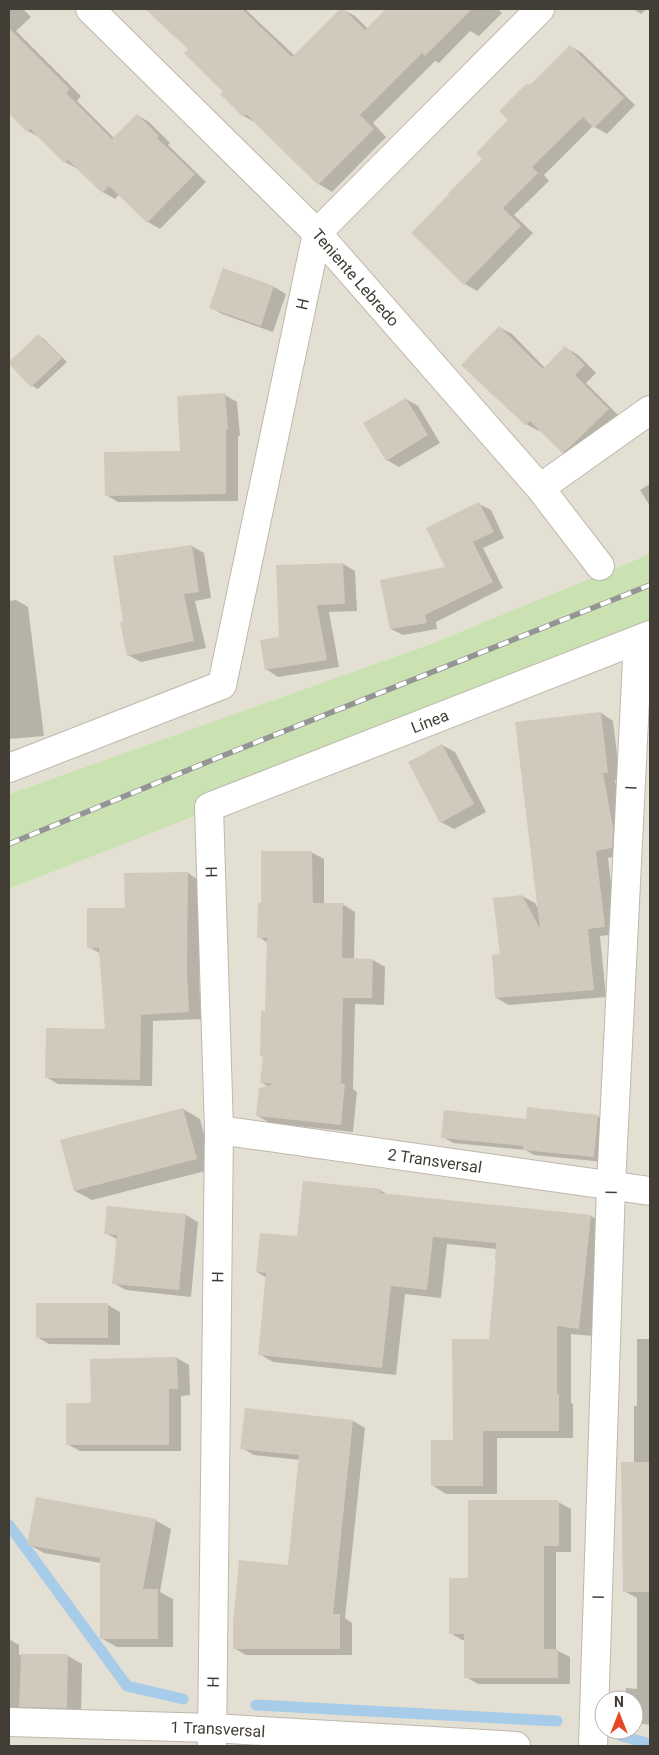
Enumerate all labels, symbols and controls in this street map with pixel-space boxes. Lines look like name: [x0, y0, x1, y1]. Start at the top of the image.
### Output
street label: Teniente Lebredo: [308, 225, 403, 330]
street label: H: [292, 296, 313, 312]
street label: Línea: [408, 706, 451, 737]
street label: I: [622, 785, 641, 790]
street label: H: [202, 866, 221, 878]
street label: 2 Transversal: [386, 1145, 483, 1177]
street label: I: [602, 1190, 621, 1195]
street label: H: [208, 1271, 227, 1283]
street label: I: [589, 1595, 608, 1600]
street label: H: [204, 1676, 223, 1688]
north arrow: [594, 1690, 644, 1740]
text: N: [614, 1694, 624, 1710]
street label: 1 Transversal: [170, 1718, 266, 1741]

